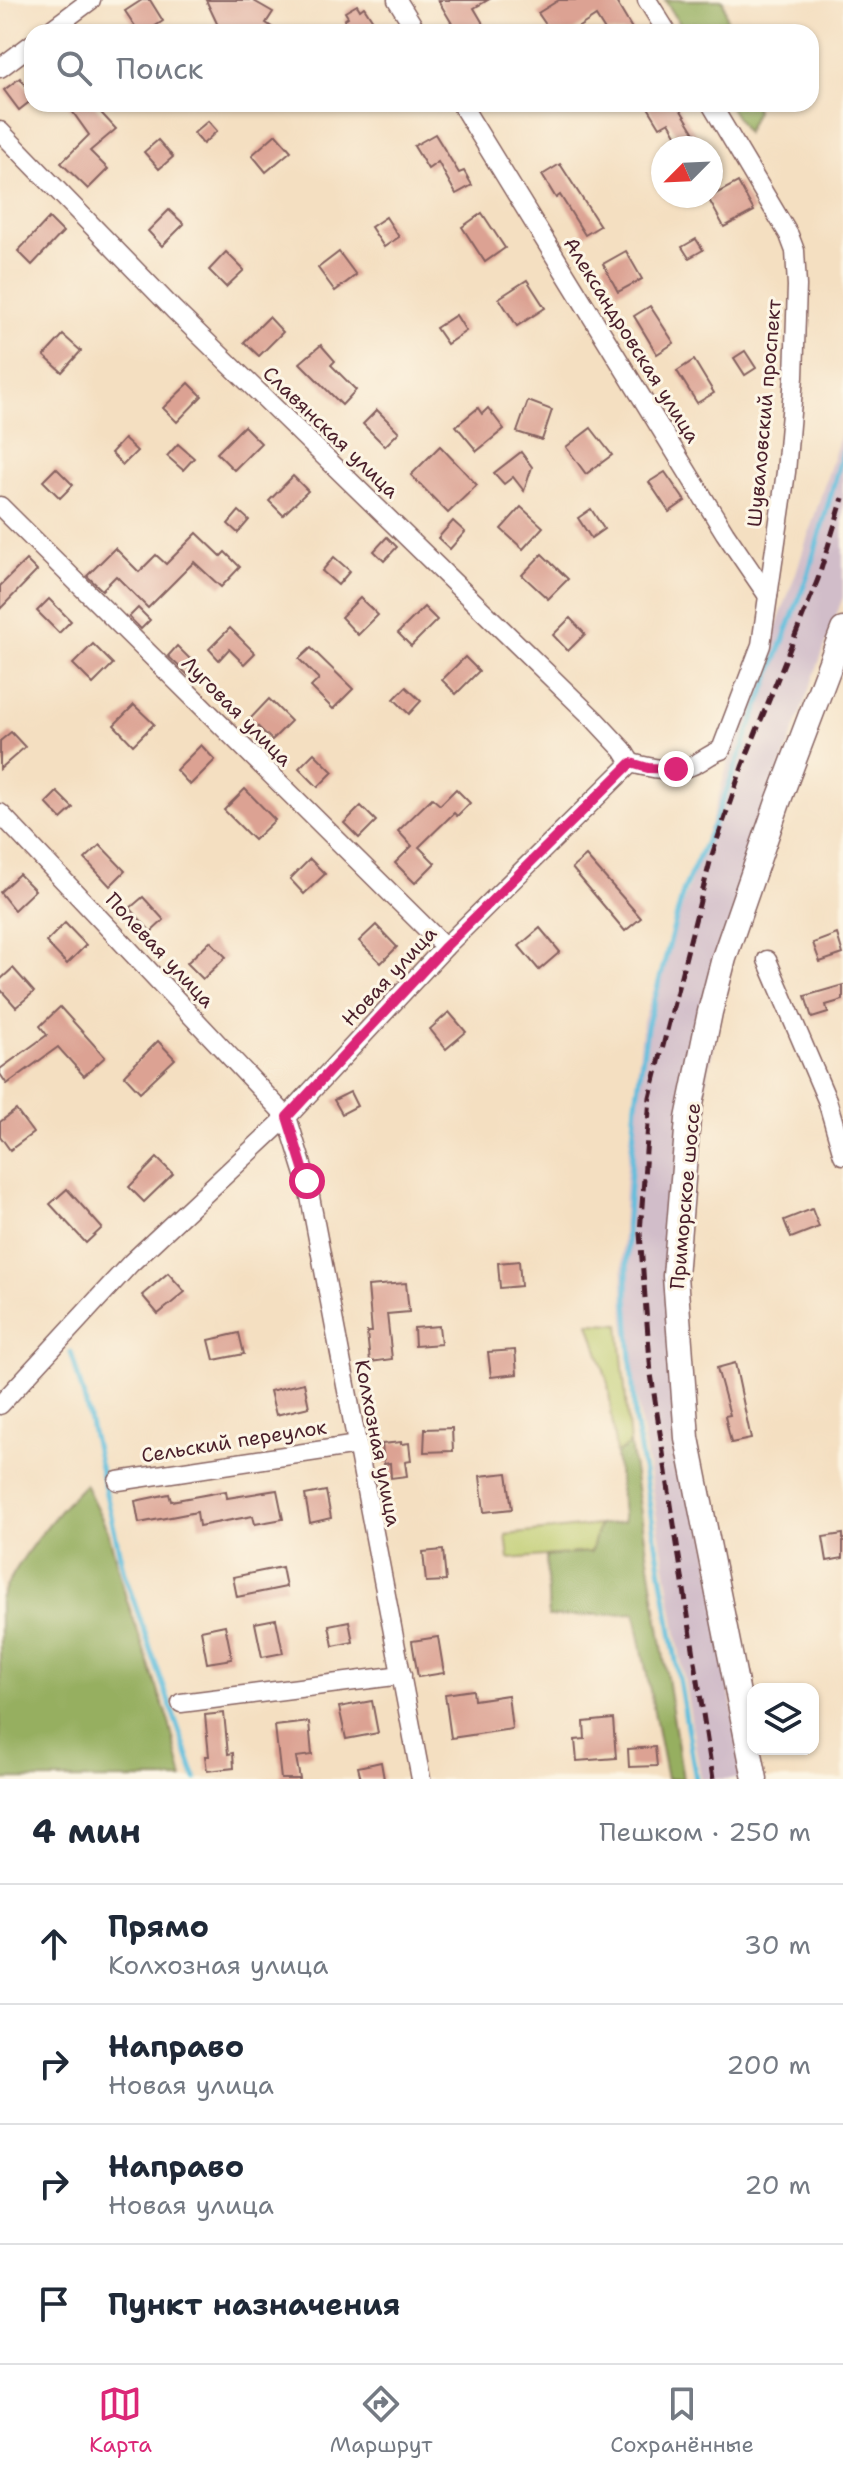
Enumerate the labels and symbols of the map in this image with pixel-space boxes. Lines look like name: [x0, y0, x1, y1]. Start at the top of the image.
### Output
north arrow: [651, 136, 723, 208]
street label: Александровская улица: [558, 232, 706, 448]
street label: Шуваловский проспект: [741, 297, 787, 528]
street label: Славянская улица: [257, 360, 405, 504]
street label: Луговая улица: [176, 650, 298, 772]
route end: [658, 751, 694, 787]
street label: Полевая улица: [100, 887, 221, 1014]
street label: Новая улица: [336, 920, 442, 1032]
street label: Приморское шоссе: [664, 1102, 706, 1290]
route start: [289, 1163, 325, 1199]
street label: Колхозная улица: [349, 1357, 407, 1529]
street label: Сельский переулок: [139, 1413, 329, 1468]

